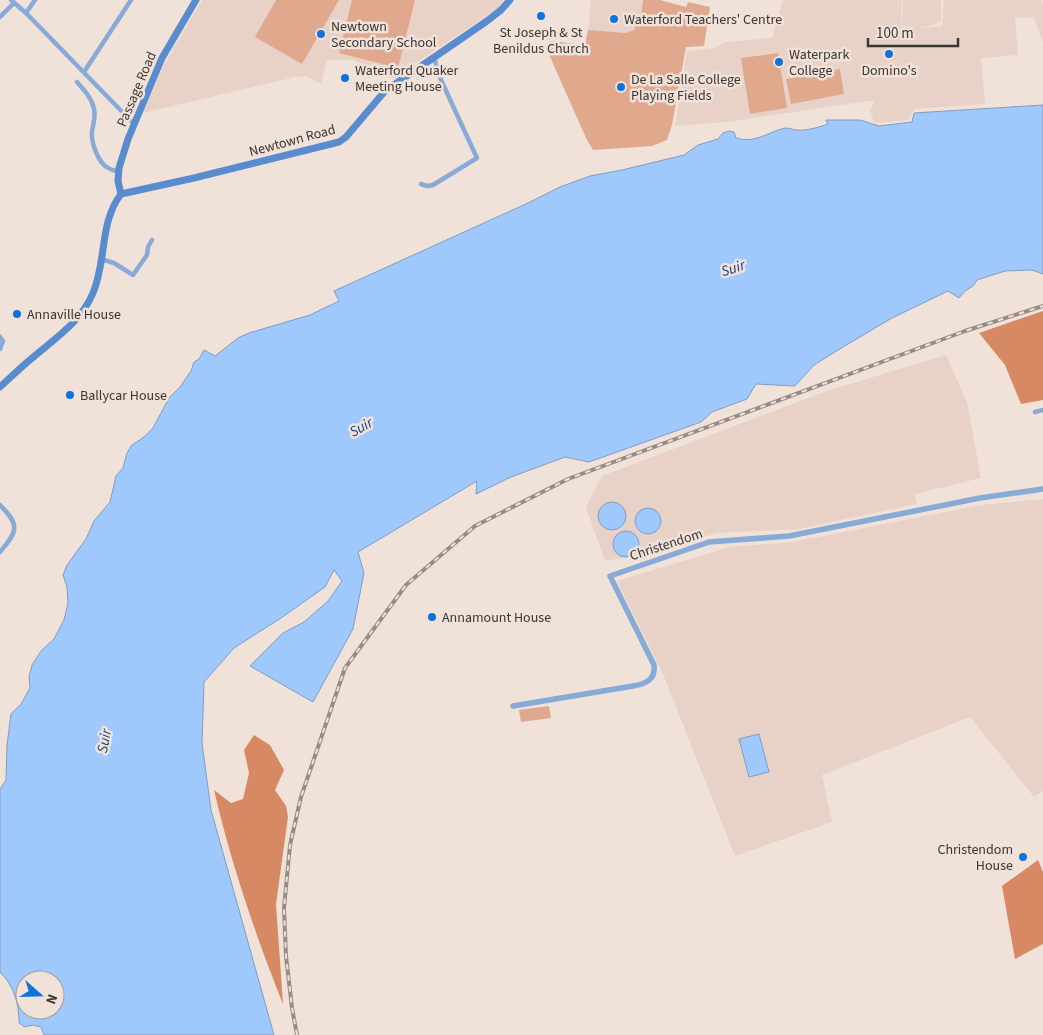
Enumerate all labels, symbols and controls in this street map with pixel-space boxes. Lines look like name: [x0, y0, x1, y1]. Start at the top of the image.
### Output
marker: St Joseph & St Benildus Church: [535, 10, 547, 22]
place label: Waterford Teachers' Centre: [624, 10, 782, 30]
marker: Waterford Teachers' Centre: [608, 13, 620, 25]
scale bar: [868, 15, 958, 47]
place label: Newtown Secondary School: [331, 17, 437, 53]
place label: St Joseph & St Benildus Church: [493, 23, 589, 59]
text: 100 m: [876, 23, 914, 44]
marker: Newtown Secondary School: [315, 28, 327, 40]
place label: Waterpark College: [789, 45, 849, 81]
marker: Domino's: [883, 48, 895, 60]
street label: Passage Road: [112, 49, 162, 130]
marker: Waterpark College: [773, 56, 785, 68]
place label: Waterford Quaker Meeting House: [355, 61, 458, 97]
place label: Domino's: [861, 61, 917, 81]
place label: De La Salle College Playing Fields: [631, 70, 741, 106]
marker: Waterford Quaker Meeting House: [339, 72, 351, 84]
marker: De La Salle College Playing Fields: [615, 81, 627, 93]
street label: Newtown Road: [247, 120, 338, 162]
water label: Suir: [718, 254, 749, 282]
place label: Annaville House: [27, 305, 121, 325]
marker: Annaville House: [11, 308, 23, 320]
place label: Ballycar House: [80, 386, 167, 406]
marker: Ballycar House: [64, 389, 76, 401]
water label: Suir: [346, 412, 378, 442]
street label: Christendom: [627, 524, 705, 566]
place label: Annamount House: [442, 608, 551, 628]
marker: Annamount House: [426, 611, 438, 623]
water label: Suir: [92, 727, 117, 755]
place label: Christendom House: [937, 840, 1013, 876]
marker: Christendom House: [1017, 851, 1029, 863]
north arrow: [15, 970, 65, 1020]
text: N: [40, 991, 62, 1007]

